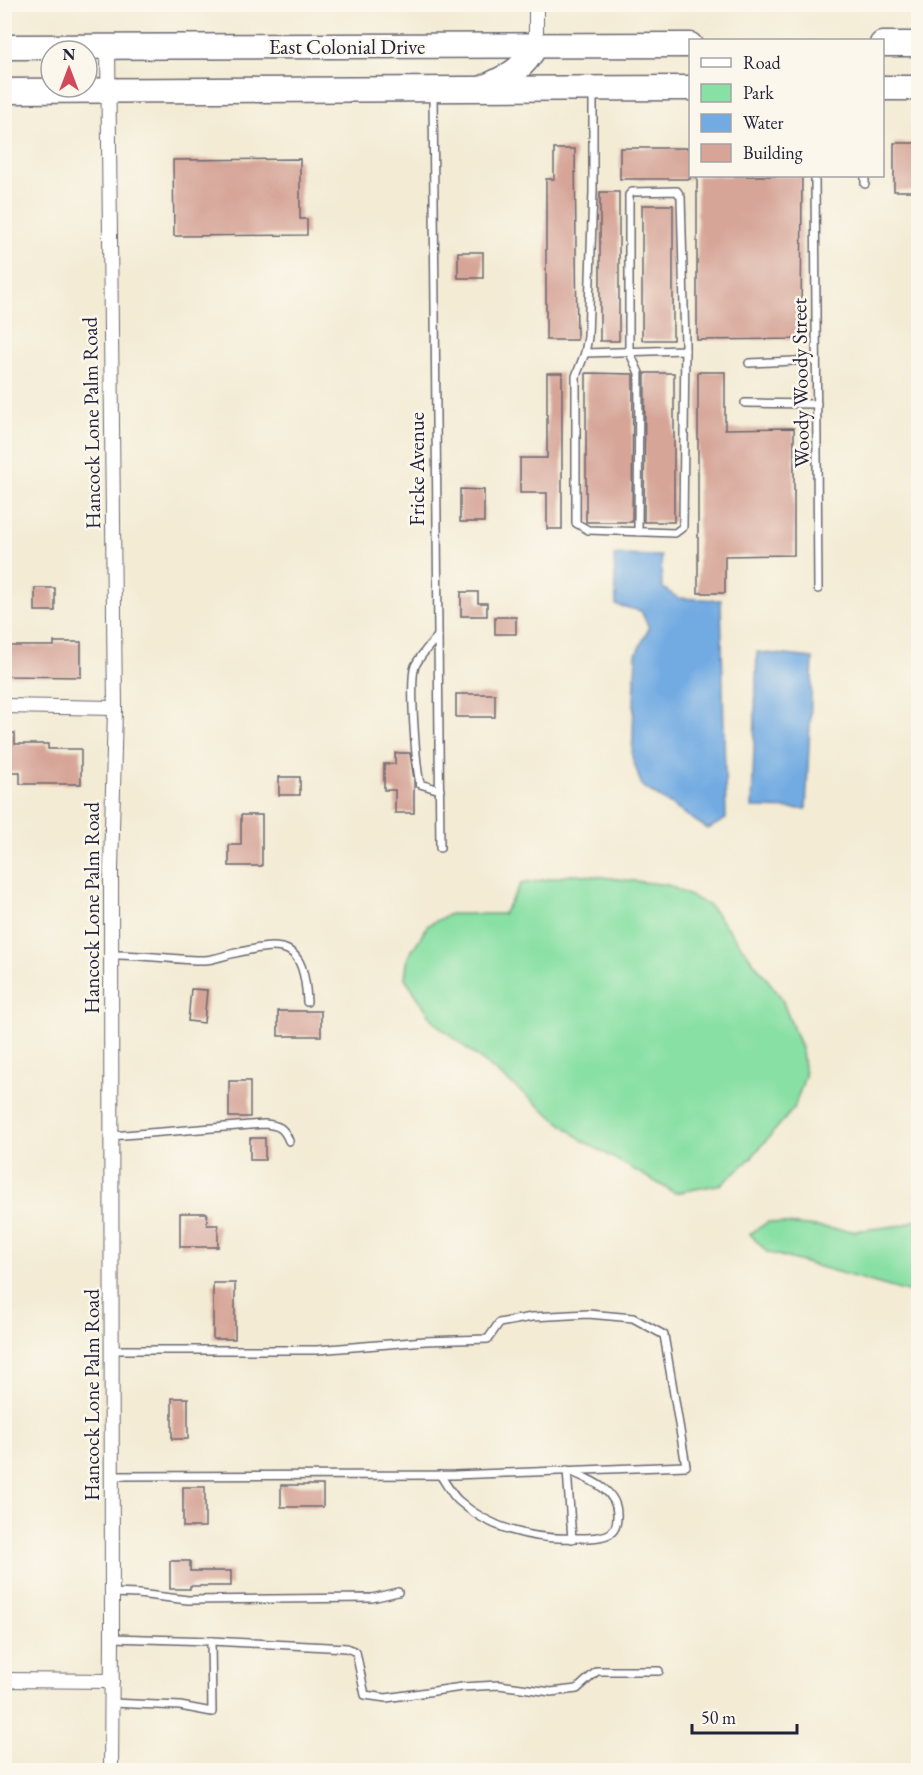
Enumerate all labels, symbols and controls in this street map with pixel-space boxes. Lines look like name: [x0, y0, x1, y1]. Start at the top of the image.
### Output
street label: East Colonial Drive: [269, 33, 425, 60]
north arrow: [39, 39, 99, 99]
legend: [689, 39, 884, 177]
text: N: [63, 44, 76, 65]
text: Road: [743, 51, 782, 74]
text: Park: [743, 81, 774, 104]
text: Water: [743, 111, 784, 134]
text: Building: [743, 141, 803, 164]
street label: Woody Woody Street: [785, 297, 815, 468]
street label: Hancock Lone Palm Road: [76, 316, 106, 529]
street label: Fricke Avenue: [403, 412, 430, 526]
street label: Hancock Lone Palm Road: [78, 802, 105, 1014]
street label: Hancock Lone Palm Road: [78, 1289, 105, 1501]
scale bar: [692, 1697, 797, 1735]
text: 50 m: [701, 1706, 736, 1729]

